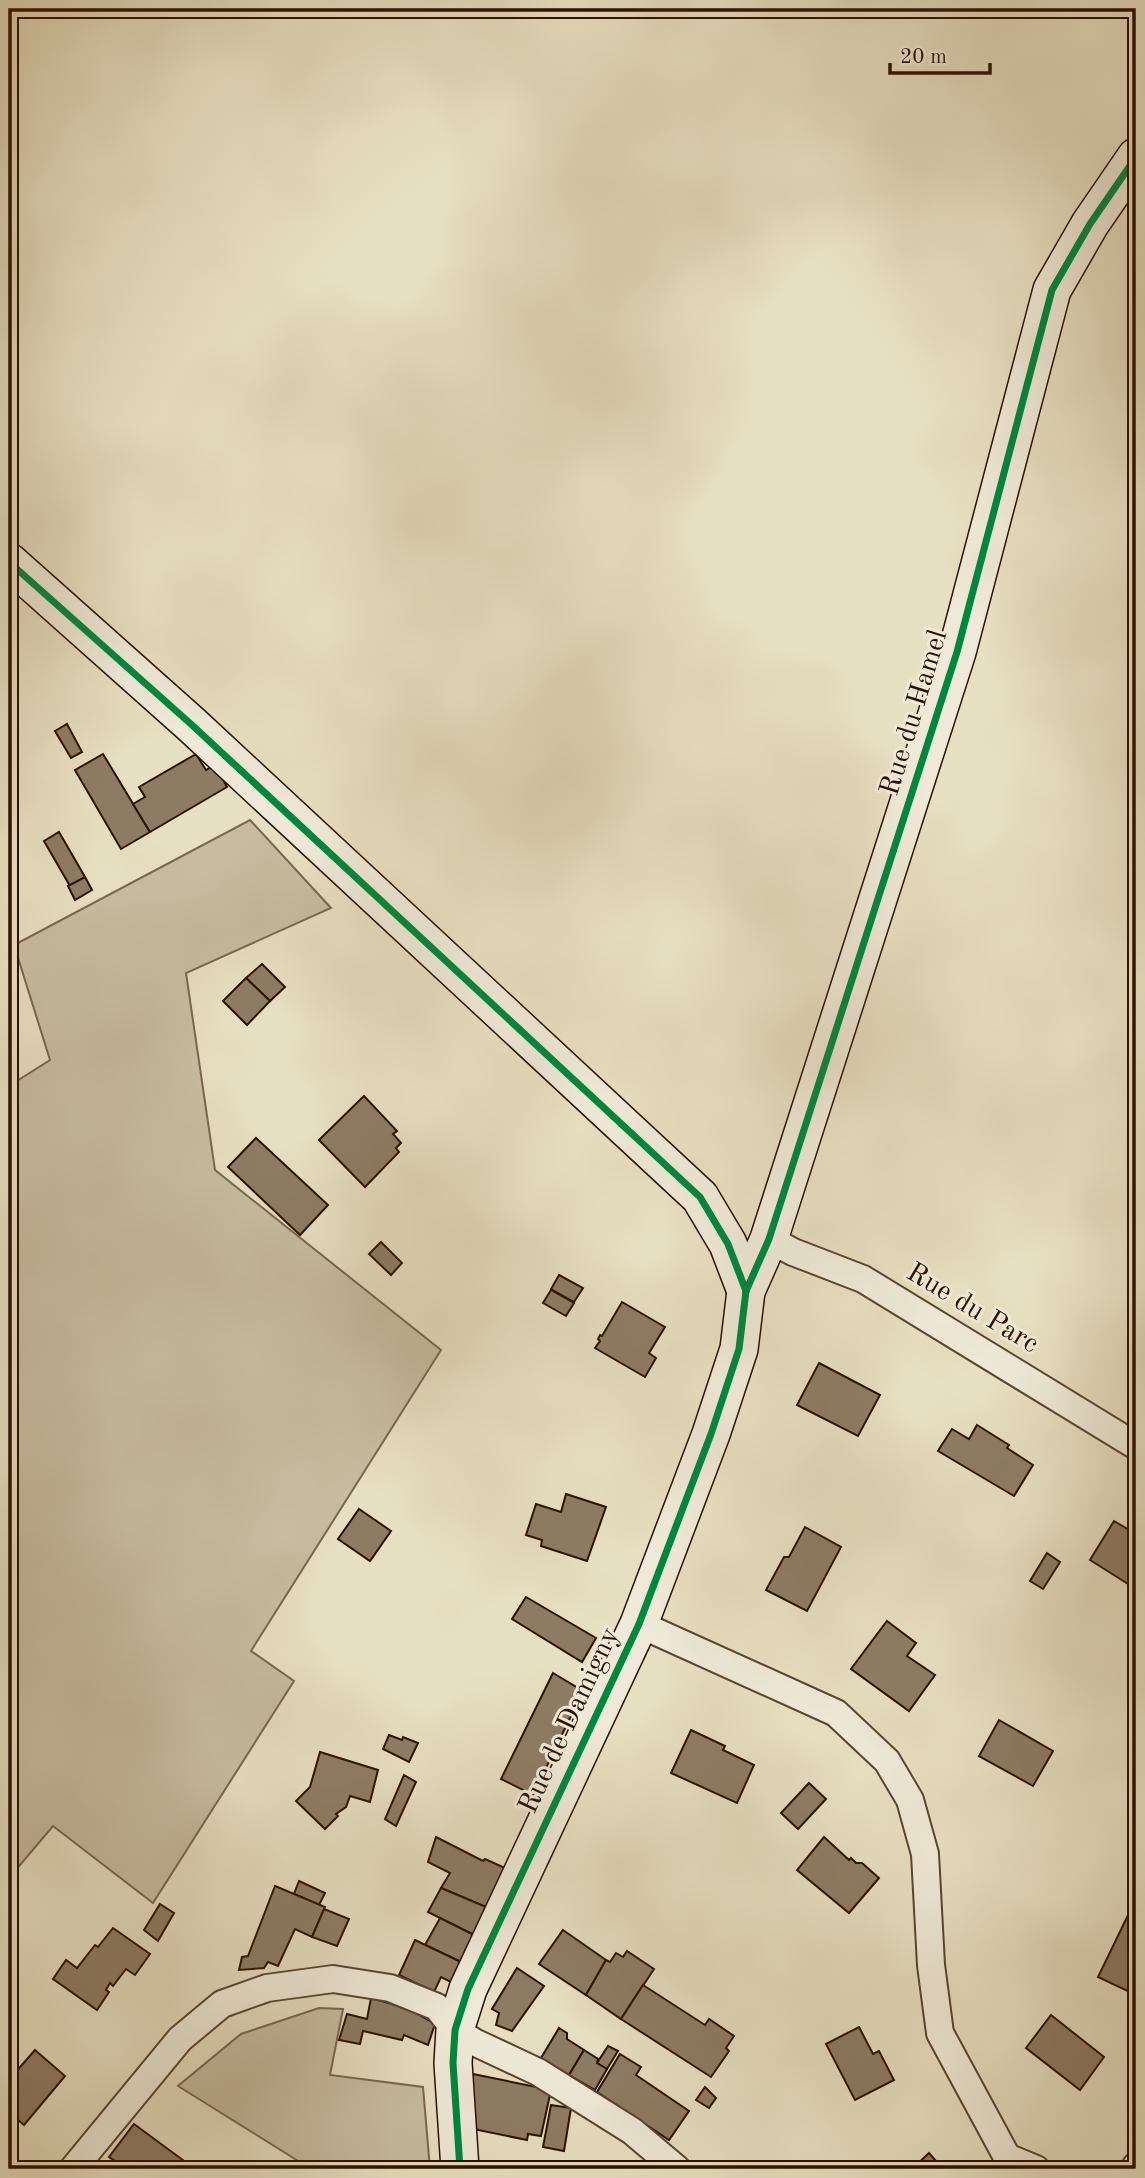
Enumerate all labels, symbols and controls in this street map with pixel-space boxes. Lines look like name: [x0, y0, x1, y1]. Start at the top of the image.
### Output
scale bar: [890, 32, 989, 76]
text: 20 m: [900, 47, 947, 68]
street label: Rue du Hamel: [877, 627, 953, 799]
street label: Rue du Parc: [901, 1259, 1043, 1359]
street label: Rue de Damigny: [515, 1624, 625, 1818]

